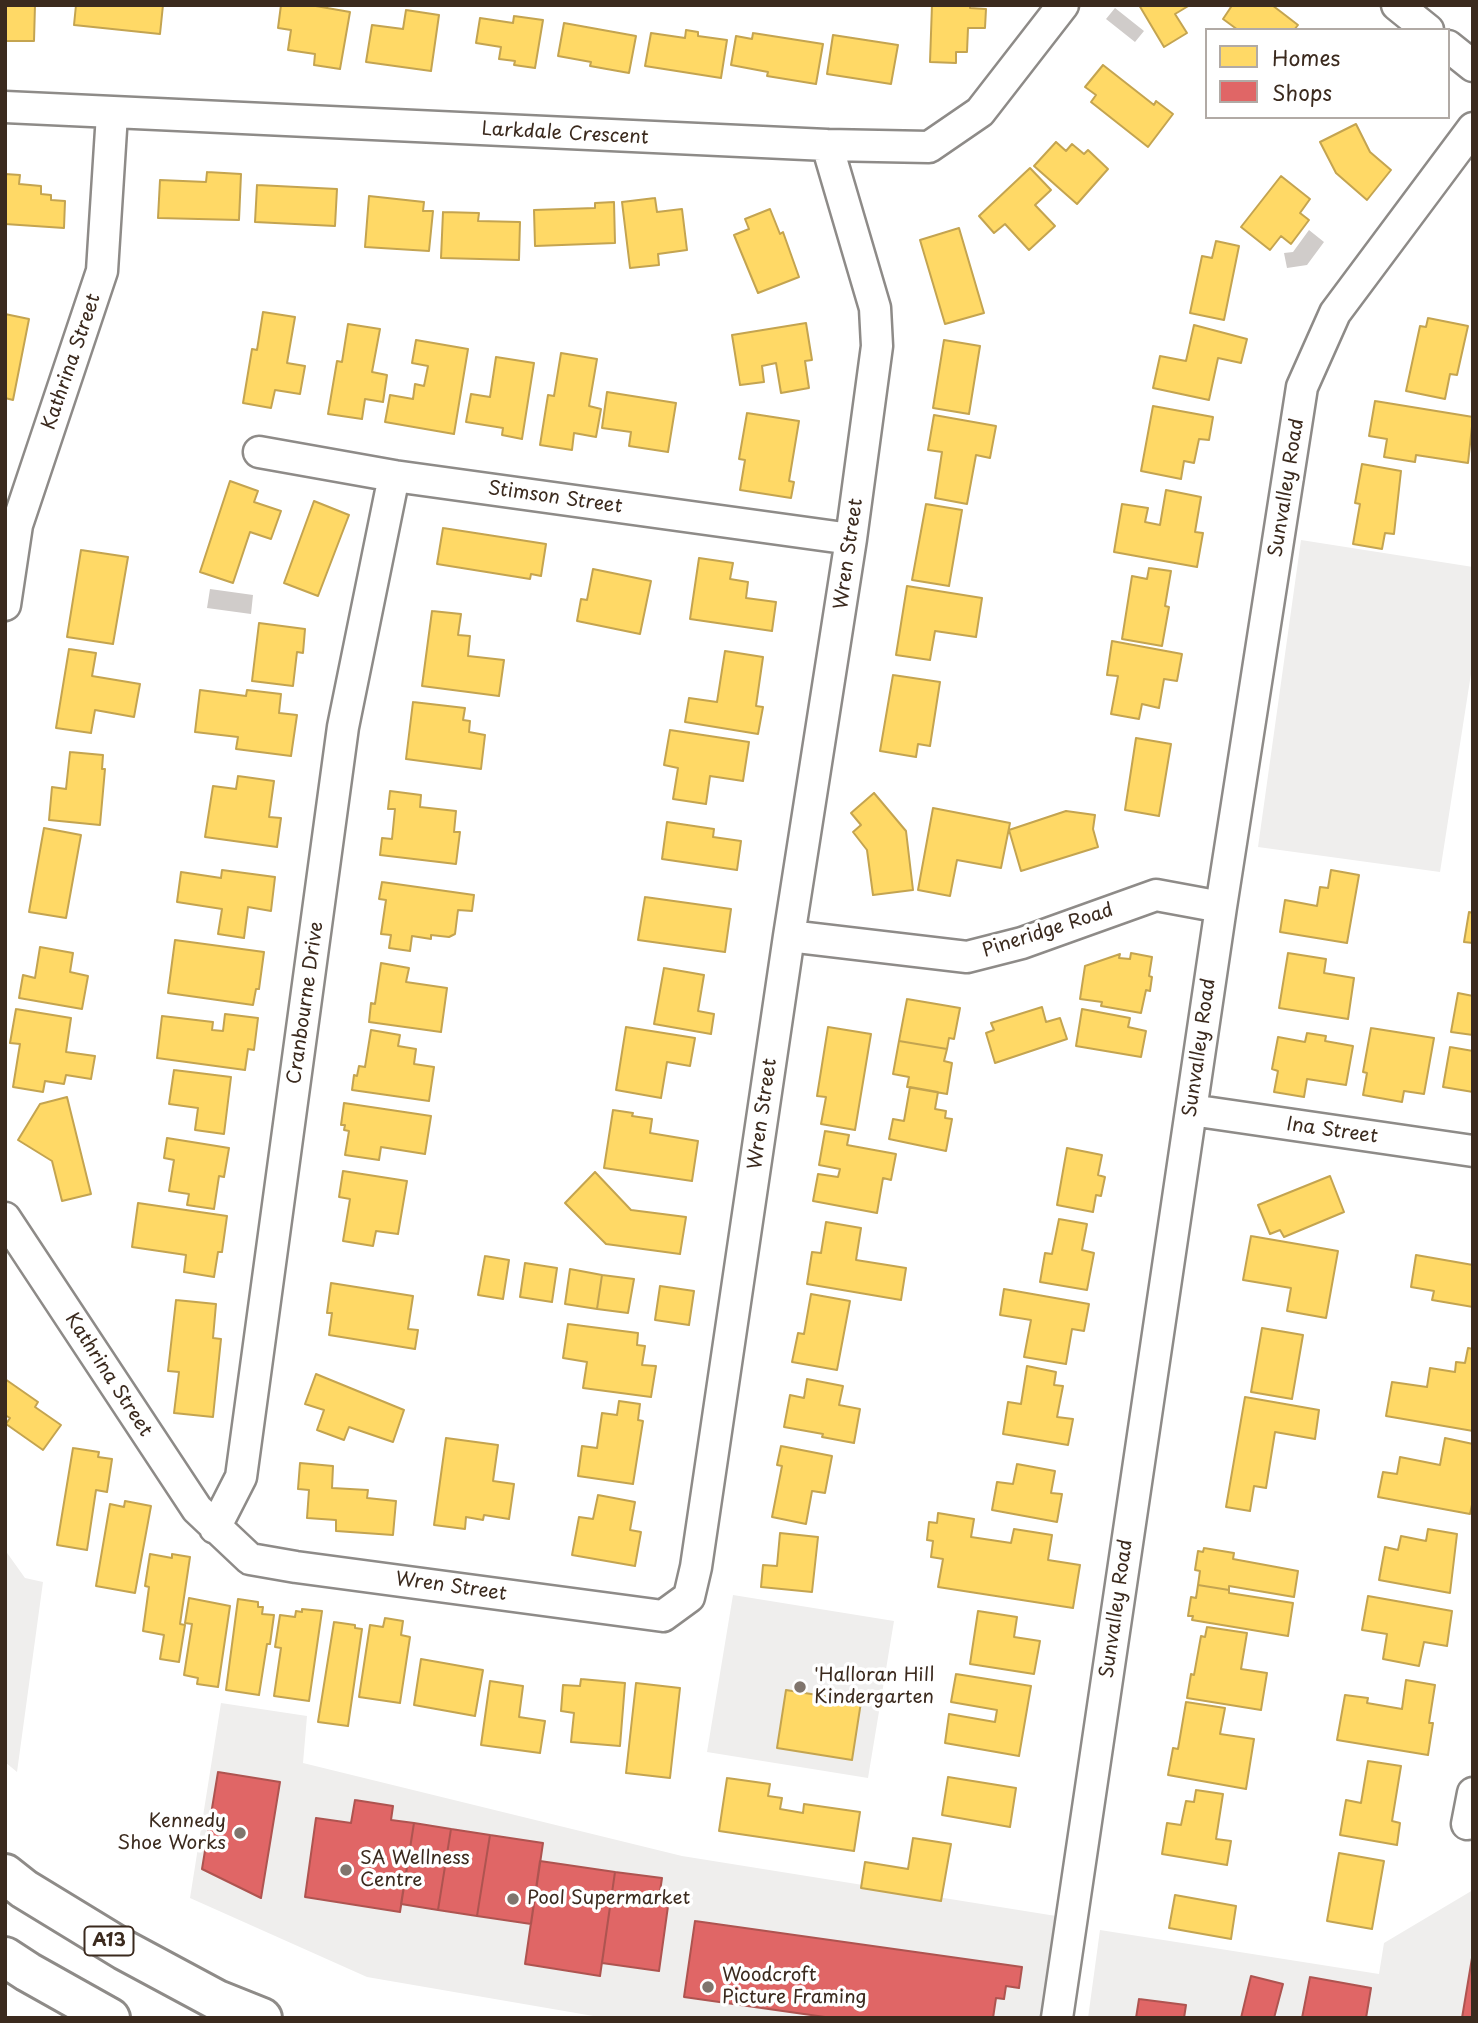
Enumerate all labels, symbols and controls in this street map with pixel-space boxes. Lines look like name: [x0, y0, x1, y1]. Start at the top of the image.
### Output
legend: [1205, 28, 1450, 119]
text: Homes: [1272, 41, 1340, 73]
text: Shops: [1272, 76, 1332, 108]
street label: Larkdale Crescent: [481, 118, 649, 150]
street label: Kathrina Street: [38, 291, 106, 433]
street label: Sunvalley Road: [1265, 417, 1309, 559]
street label: Stimson Street: [486, 477, 624, 519]
street label: Wren Street: [830, 497, 868, 611]
street label: Pineridge Road: [980, 899, 1116, 963]
street label: Cranbourne Drive: [283, 920, 329, 1086]
street label: Sunvalley Road: [1179, 977, 1221, 1119]
street label: Wren Street: [744, 1057, 782, 1171]
street label: Ina Street: [1285, 1113, 1379, 1149]
street label: Kathrina Street: [60, 1309, 156, 1441]
street label: Sunvalley Road: [1096, 1538, 1138, 1680]
street label: Wren Street: [394, 1568, 508, 1606]
place label: 'Halloran Hill Kindergarten: [814, 1665, 934, 1709]
marker: 'Halloran Hill Kindergarten: [792, 1679, 808, 1695]
place label: Kennedy Shoe Works: [117, 1811, 226, 1855]
marker: Kennedy Shoe Works: [232, 1825, 248, 1841]
place label: SA Wellness Centre: [360, 1848, 470, 1892]
marker: SA Wellness Centre: [338, 1862, 354, 1878]
place label: Pool Supermarket: [527, 1888, 690, 1910]
marker: Pool Supermarket: [505, 1891, 521, 1907]
road number: A13: [84, 1926, 134, 1955]
place label: Woodcroft Picture Framing: [722, 1965, 866, 2009]
marker: Woodcroft Picture Framing: [700, 1979, 716, 1995]

